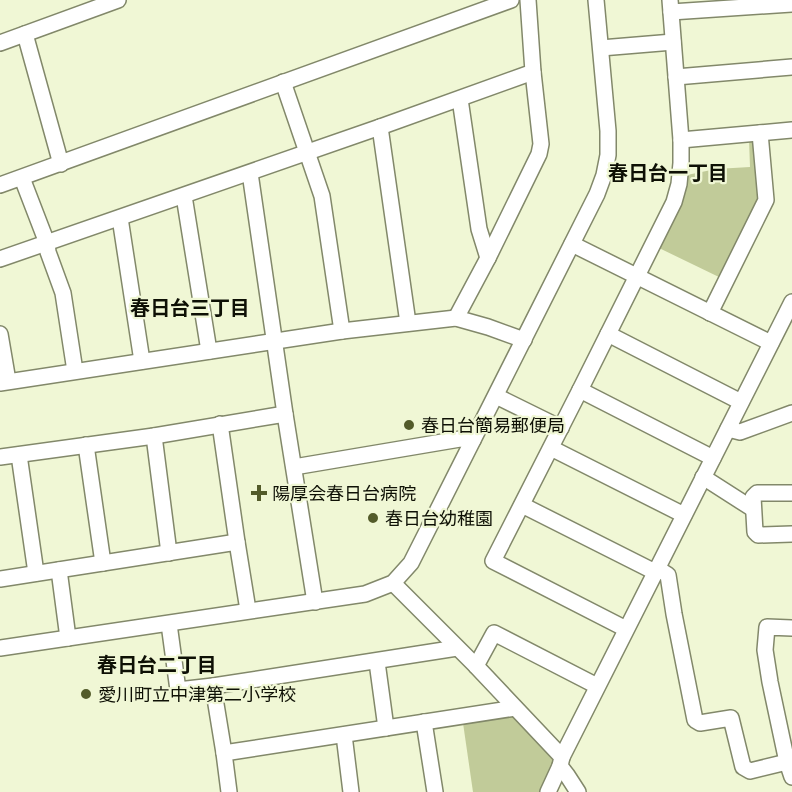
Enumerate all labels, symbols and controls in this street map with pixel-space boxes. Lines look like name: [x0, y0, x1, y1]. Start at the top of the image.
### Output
district label: 春日台一丁目: [608, 157, 728, 188]
district label: 春日台三丁目: [130, 292, 250, 323]
place label: 春日台簡易郵便局: [421, 412, 565, 439]
marker: 春日台簡易郵便局: [402, 418, 416, 432]
place label: 陽厚会春日台病院: [272, 480, 416, 507]
marker: 陽厚会春日台病院: [250, 484, 268, 502]
place label: 春日台幼稚園: [385, 505, 493, 532]
marker: 春日台幼稚園: [366, 511, 380, 525]
district label: 春日台二丁目: [97, 649, 217, 680]
place label: 愛川町立中津第二小学校: [98, 681, 296, 708]
marker: 愛川町立中津第二小学校: [79, 687, 93, 701]

